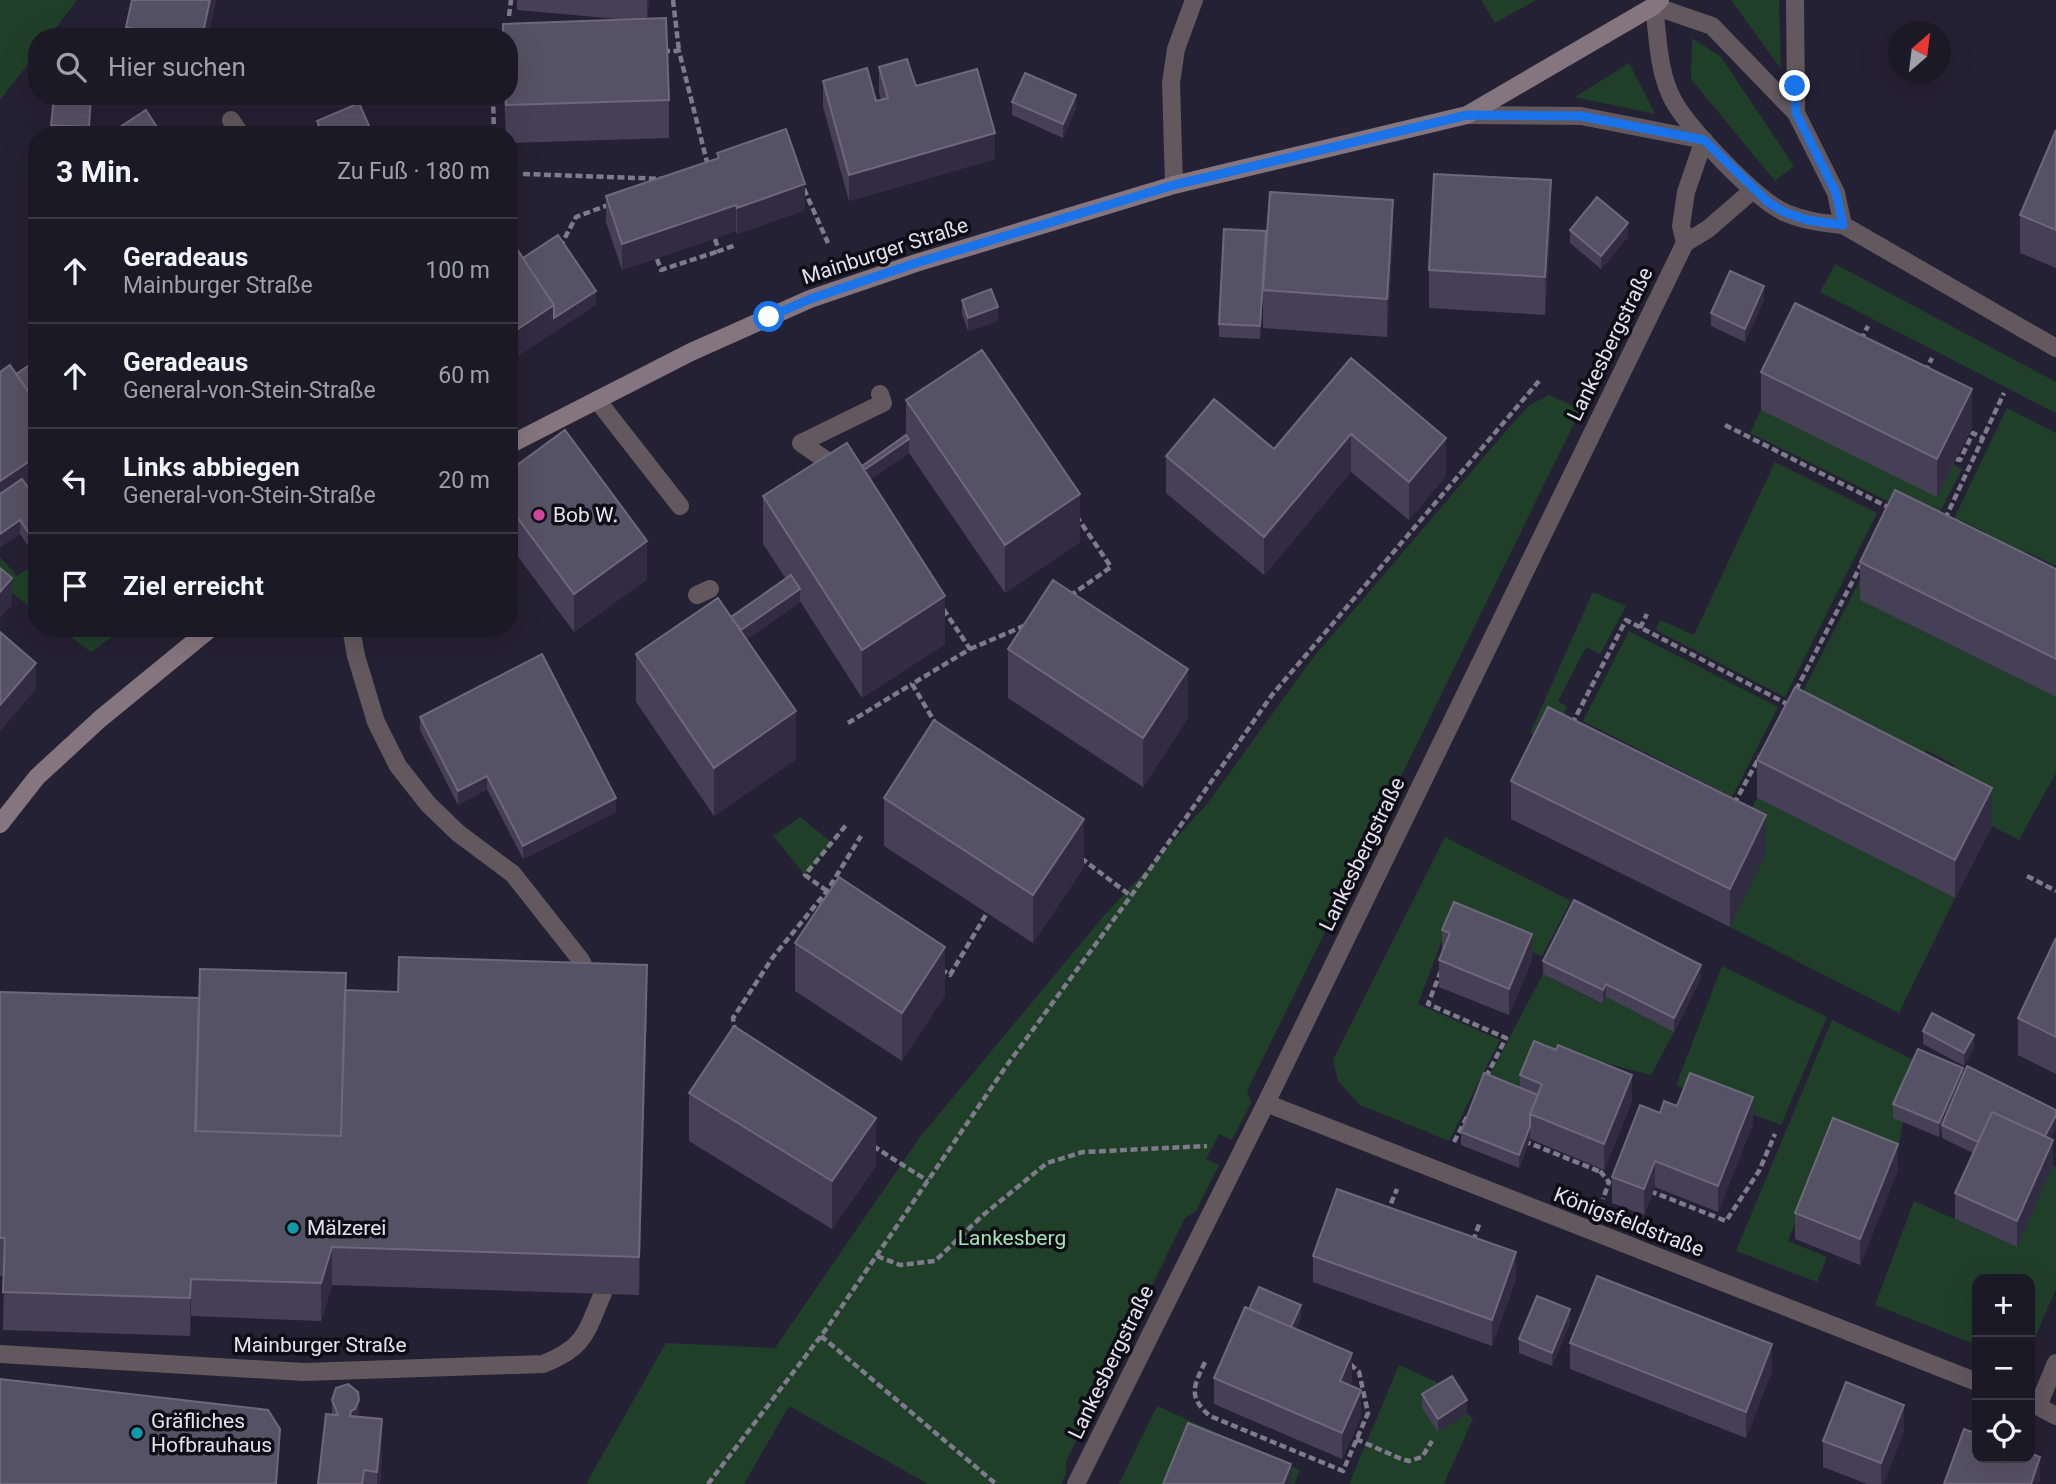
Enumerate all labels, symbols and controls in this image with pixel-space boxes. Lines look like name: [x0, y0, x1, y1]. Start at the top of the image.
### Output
north arrow: [1888, 21, 1951, 84]
search box: [28, 28, 518, 105]
icon: search: [52, 48, 90, 86]
text: Hier suchen: [108, 52, 246, 82]
route end: [1779, 70, 1810, 101]
text: 3 Min.: [56, 154, 140, 189]
text: Zu Fuß · 180 m: [337, 158, 490, 185]
street label: Mainburger Straße: [799, 213, 971, 289]
text: Geradeaus: [123, 242, 248, 272]
icon: ahead: [56, 252, 94, 290]
text: 100 m: [425, 257, 490, 284]
street label: Lankesbergstraße: [1562, 263, 1658, 425]
text: Mainburger Straße: [123, 272, 313, 299]
route start: [753, 301, 784, 332]
text: Geradeaus: [123, 347, 248, 377]
icon: ahead: [56, 357, 94, 395]
text: 60 m: [438, 362, 490, 389]
text: General-von-Stein-Straße: [123, 377, 376, 404]
text: Links abbiegen: [123, 452, 300, 482]
icon: left: [56, 462, 94, 500]
text: 20 m: [438, 467, 490, 494]
text: General-von-Stein-Straße: [123, 482, 376, 509]
place label: Bob W.: [553, 503, 618, 527]
marker: Bob W.: [531, 507, 547, 523]
icon: arrive: [56, 567, 94, 605]
text: Ziel erreicht: [123, 571, 264, 601]
street label: Lankesbergstraße: [1314, 773, 1410, 935]
street label: Königsfeldstraße: [1551, 1182, 1707, 1262]
place label: Mälzerei: [307, 1216, 386, 1240]
marker: Mälzerei: [285, 1220, 301, 1236]
park label: Lankesberg: [958, 1226, 1066, 1250]
map controls: [1972, 1274, 2035, 1463]
button: +: [1972, 1274, 2035, 1337]
street label: Lankesbergstraße: [1063, 1281, 1159, 1443]
street label: Mainburger Straße: [233, 1333, 407, 1357]
button: −: [1972, 1337, 2035, 1400]
button: locate: [1972, 1400, 2035, 1463]
place label: Gräfliches Hofbrauhaus: [151, 1409, 272, 1457]
marker: Gräfliches Hofbrauhaus: [129, 1425, 145, 1441]

